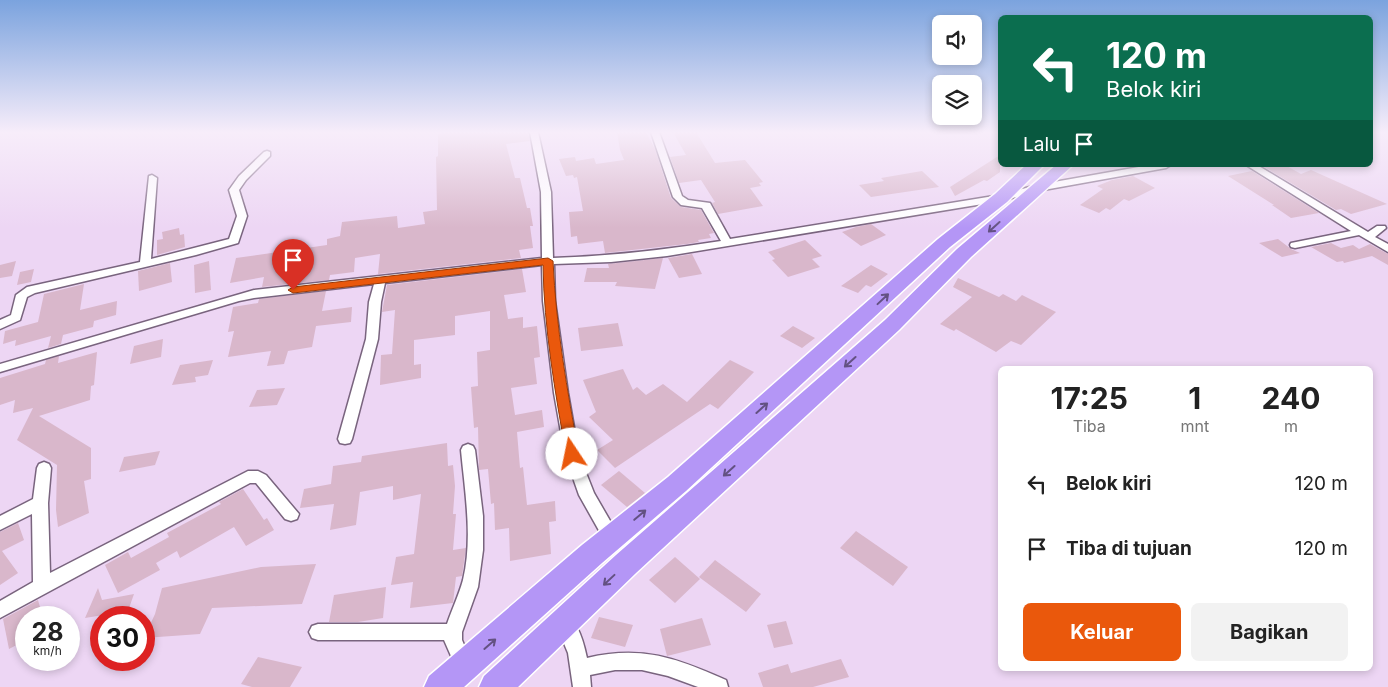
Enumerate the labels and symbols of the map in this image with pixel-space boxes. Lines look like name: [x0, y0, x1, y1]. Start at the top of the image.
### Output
one-way arrow: [987, 221, 1000, 233]
pin: [272, 239, 314, 290]
one-way arrow: [877, 293, 889, 305]
one-way arrow: [843, 356, 856, 368]
one-way arrow: [756, 402, 769, 414]
position arrow: [545, 427, 597, 479]
one-way arrow: [723, 465, 736, 477]
one-way arrow: [633, 509, 646, 520]
one-way arrow: [603, 574, 615, 586]
speed limit sign: 30: [90, 606, 155, 671]
one-way arrow: [483, 638, 496, 649]

